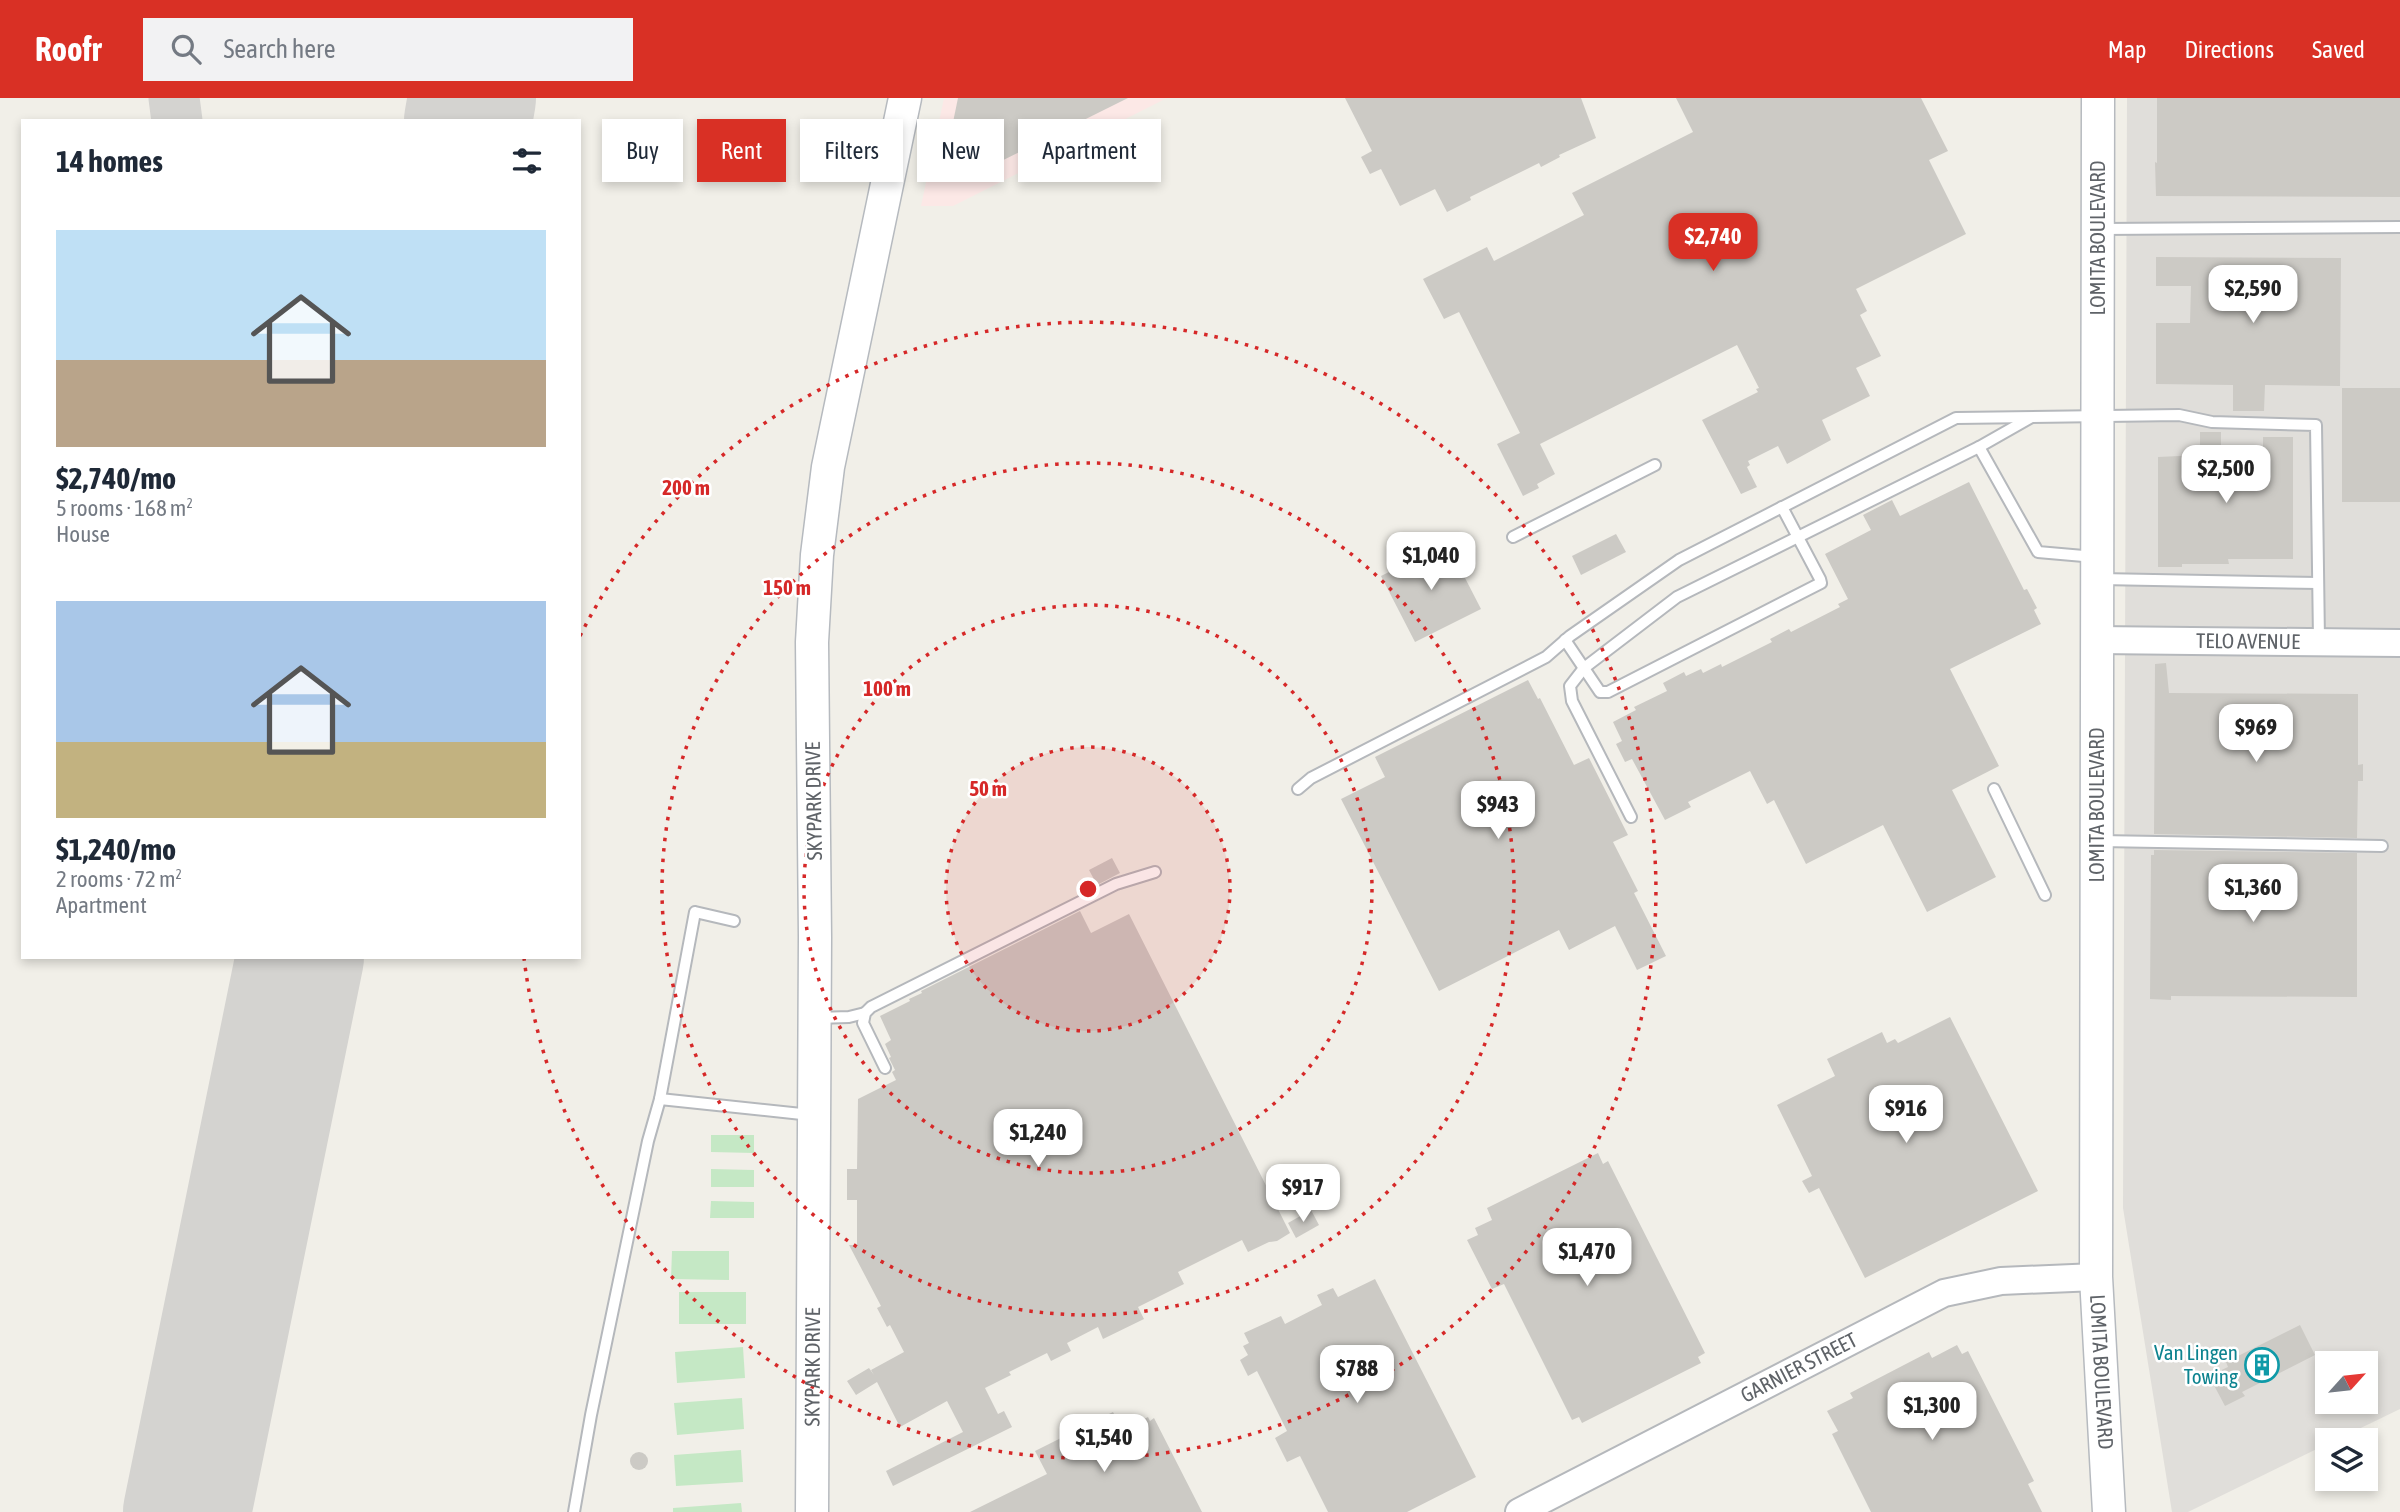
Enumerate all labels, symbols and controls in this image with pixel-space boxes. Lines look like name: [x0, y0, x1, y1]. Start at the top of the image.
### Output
search box: [143, 18, 633, 81]
text: Roofr: [35, 30, 101, 68]
icon: search: [167, 30, 205, 68]
text: Search here: [223, 34, 336, 64]
text: Map: [2108, 36, 2146, 63]
text: Directions: [2184, 36, 2274, 63]
text: Saved: [2312, 36, 2365, 63]
chip: Buy: [602, 119, 683, 182]
chip: Rent: [697, 119, 786, 182]
chip: Filters: [800, 119, 903, 182]
chip: New: [917, 119, 1004, 182]
chip: Apartment: [1018, 119, 1161, 182]
icon: filters: [508, 142, 546, 180]
text: 14 homes: [56, 144, 163, 178]
street label: LOMITA BOULEVARD: [2085, 160, 2109, 316]
pin: $2,740: [1656, 214, 1770, 273]
text: $2,740: [1685, 223, 1742, 249]
pin: $2,590: [2196, 266, 2310, 325]
text: $2,590: [2225, 275, 2282, 301]
icon: home: [238, 276, 364, 402]
pin: $2,500: [2169, 446, 2283, 505]
text: $2,500: [2198, 455, 2255, 481]
text: $2,740/mo: [56, 461, 176, 495]
text: 200 m: [662, 475, 710, 499]
text: 5 rooms · 168 m²: [56, 495, 193, 521]
text: House: [56, 521, 110, 547]
pin: $1,040: [1374, 532, 1488, 592]
text: $1,040: [1403, 542, 1460, 568]
text: 150 m: [763, 575, 811, 599]
street label: TELO AVENUE: [2196, 628, 2300, 653]
icon: home: [238, 647, 364, 773]
text: 100 m: [863, 676, 911, 700]
pin: $969: [2215, 704, 2297, 764]
text: $969: [2235, 714, 2277, 740]
street label: LOMITA BOULEVARD: [2084, 727, 2108, 883]
street label: SKYPARK DRIVE: [800, 741, 826, 861]
text: 50 m: [969, 776, 1007, 800]
pin: $943: [1457, 782, 1539, 841]
text: $943: [1477, 791, 1519, 817]
text: $1,240/mo: [56, 832, 176, 866]
pin: $1,360: [2196, 864, 2310, 924]
text: 2 rooms · 72 m²: [56, 866, 182, 892]
text: $1,360: [2225, 874, 2282, 900]
centre of rings: [1076, 877, 1100, 901]
text: Apartment: [56, 892, 147, 918]
pin: $916: [1865, 1086, 1947, 1145]
text: $916: [1885, 1095, 1927, 1121]
pin: $1,240: [981, 1110, 1095, 1169]
text: $1,240: [1010, 1119, 1067, 1145]
pin: $917: [1262, 1164, 1344, 1224]
text: $917: [1282, 1174, 1324, 1200]
pin: $1,470: [1530, 1228, 1644, 1288]
text: $1,470: [1559, 1238, 1616, 1264]
street label: LOMITA BOULEVARD: [2086, 1294, 2119, 1450]
street label: SKYPARK DRIVE: [799, 1307, 824, 1426]
street label: GARNIER STREET: [1736, 1327, 1861, 1407]
place label: Van Lingen Towing: [2154, 1340, 2238, 1388]
pin: $788: [1316, 1346, 1398, 1405]
building icon: Van Lingen Towing: [2243, 1346, 2281, 1384]
north arrow: [2315, 1351, 2378, 1414]
map controls: [2315, 1351, 2378, 1491]
text: $788: [1336, 1355, 1378, 1381]
pin: $1,300: [1875, 1382, 1989, 1442]
text: $1,300: [1904, 1392, 1961, 1418]
pin: $1,540: [1047, 1414, 1161, 1474]
text: $1,540: [1076, 1424, 1133, 1450]
button: layers: [2315, 1428, 2378, 1491]

